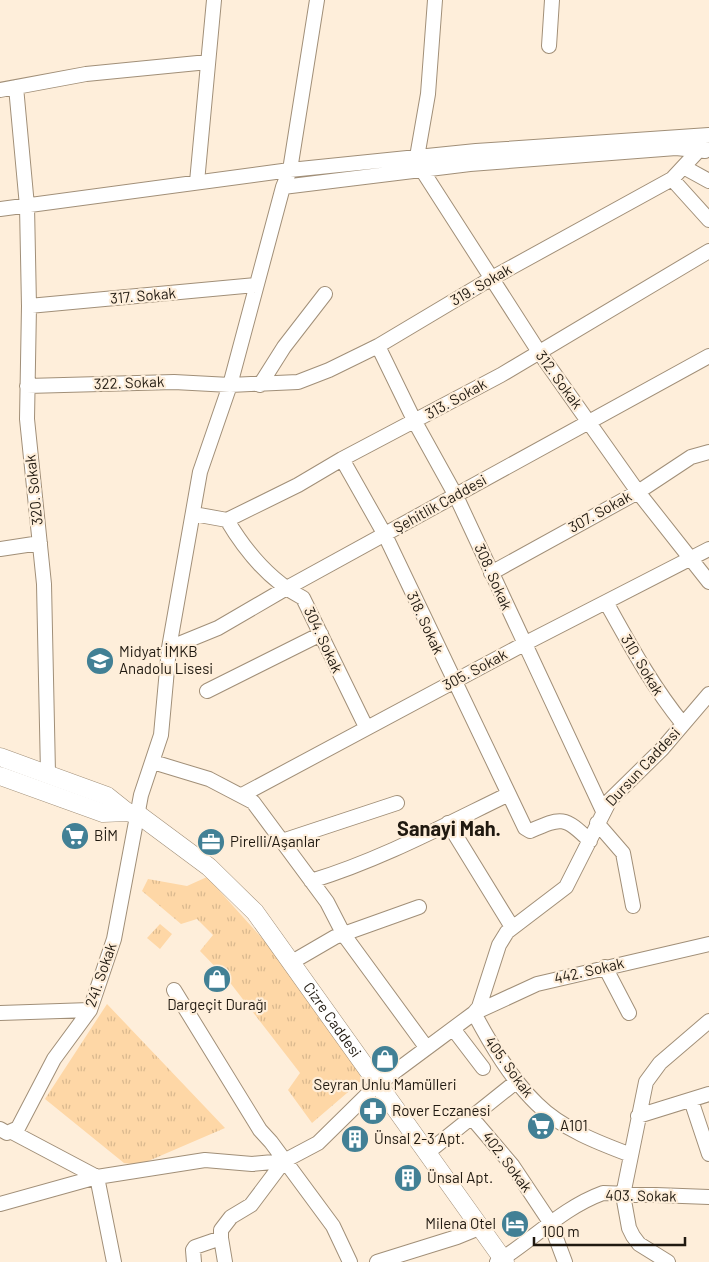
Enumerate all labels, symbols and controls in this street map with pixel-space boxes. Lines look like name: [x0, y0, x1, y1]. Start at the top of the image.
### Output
street label: 319. Sokak: [447, 259, 515, 309]
street label: 317. Sokak: [109, 283, 177, 307]
street label: 312. Sokak: [533, 347, 587, 412]
street label: 322. Sokak: [93, 372, 165, 392]
street label: 313. Sokak: [422, 374, 490, 422]
street label: 320. Sokak: [20, 453, 46, 526]
street label: Şehitlik Caddesi: [390, 470, 489, 536]
street label: 307. Sokak: [565, 486, 635, 536]
street label: 308. Sokak: [471, 541, 517, 613]
street label: 318. Sokak: [404, 588, 448, 657]
street label: 304. Sokak: [301, 604, 347, 676]
street label: 310. Sokak: [618, 631, 668, 699]
place label: Midyat İMKB Anadolu Lisesi: [119, 642, 213, 677]
street label: 305. Sokak: [439, 644, 510, 694]
school or university icon: Midyat İMKB Anadolu Lisesi: [85, 646, 115, 676]
street label: Dursun Caddesi: [601, 723, 683, 809]
district label: Sanayi Mah.: [397, 816, 501, 840]
supermarket icon: BİM: [60, 821, 90, 851]
place label: BİM: [94, 826, 118, 844]
office icon: Pirelli/Aşanlar: [196, 827, 226, 857]
place label: Pirelli/Aşanlar: [230, 832, 321, 850]
street label: 241. Sokak: [81, 940, 120, 1009]
street label: 442. Sokak: [552, 953, 626, 987]
shop icon: Dargeçit Durağı: [202, 964, 232, 994]
street label: Cizre Caddesi: [300, 978, 366, 1060]
place label: Dargeçit Durağı: [167, 995, 267, 1013]
street label: 405. Sokak: [482, 1032, 538, 1101]
shop icon: Seyran Unlu Mamülleri: [370, 1044, 400, 1074]
place label: Seyran Unlu Mamülleri: [313, 1075, 457, 1093]
pharmacy icon: Rover Eczanesi: [358, 1096, 388, 1126]
place label: Rover Eczanesi: [392, 1101, 490, 1119]
supermarket icon: A101: [526, 1111, 556, 1141]
place label: A101: [560, 1116, 588, 1134]
building icon: Ünsal 2-3 Apt.: [340, 1124, 370, 1154]
street label: 402. Sokak: [479, 1127, 537, 1196]
place label: Ünsal 2-3 Apt.: [374, 1129, 465, 1147]
building icon: Ünsal Apt.: [393, 1163, 423, 1193]
place label: Ünsal Apt.: [427, 1168, 493, 1186]
street label: 403. Sokak: [605, 1185, 677, 1205]
hotel icon: Milena Otel: [500, 1209, 530, 1239]
place label: Milena Otel: [425, 1214, 496, 1232]
scale bar: [534, 1214, 685, 1246]
text: 100 m: [542, 1222, 580, 1240]

